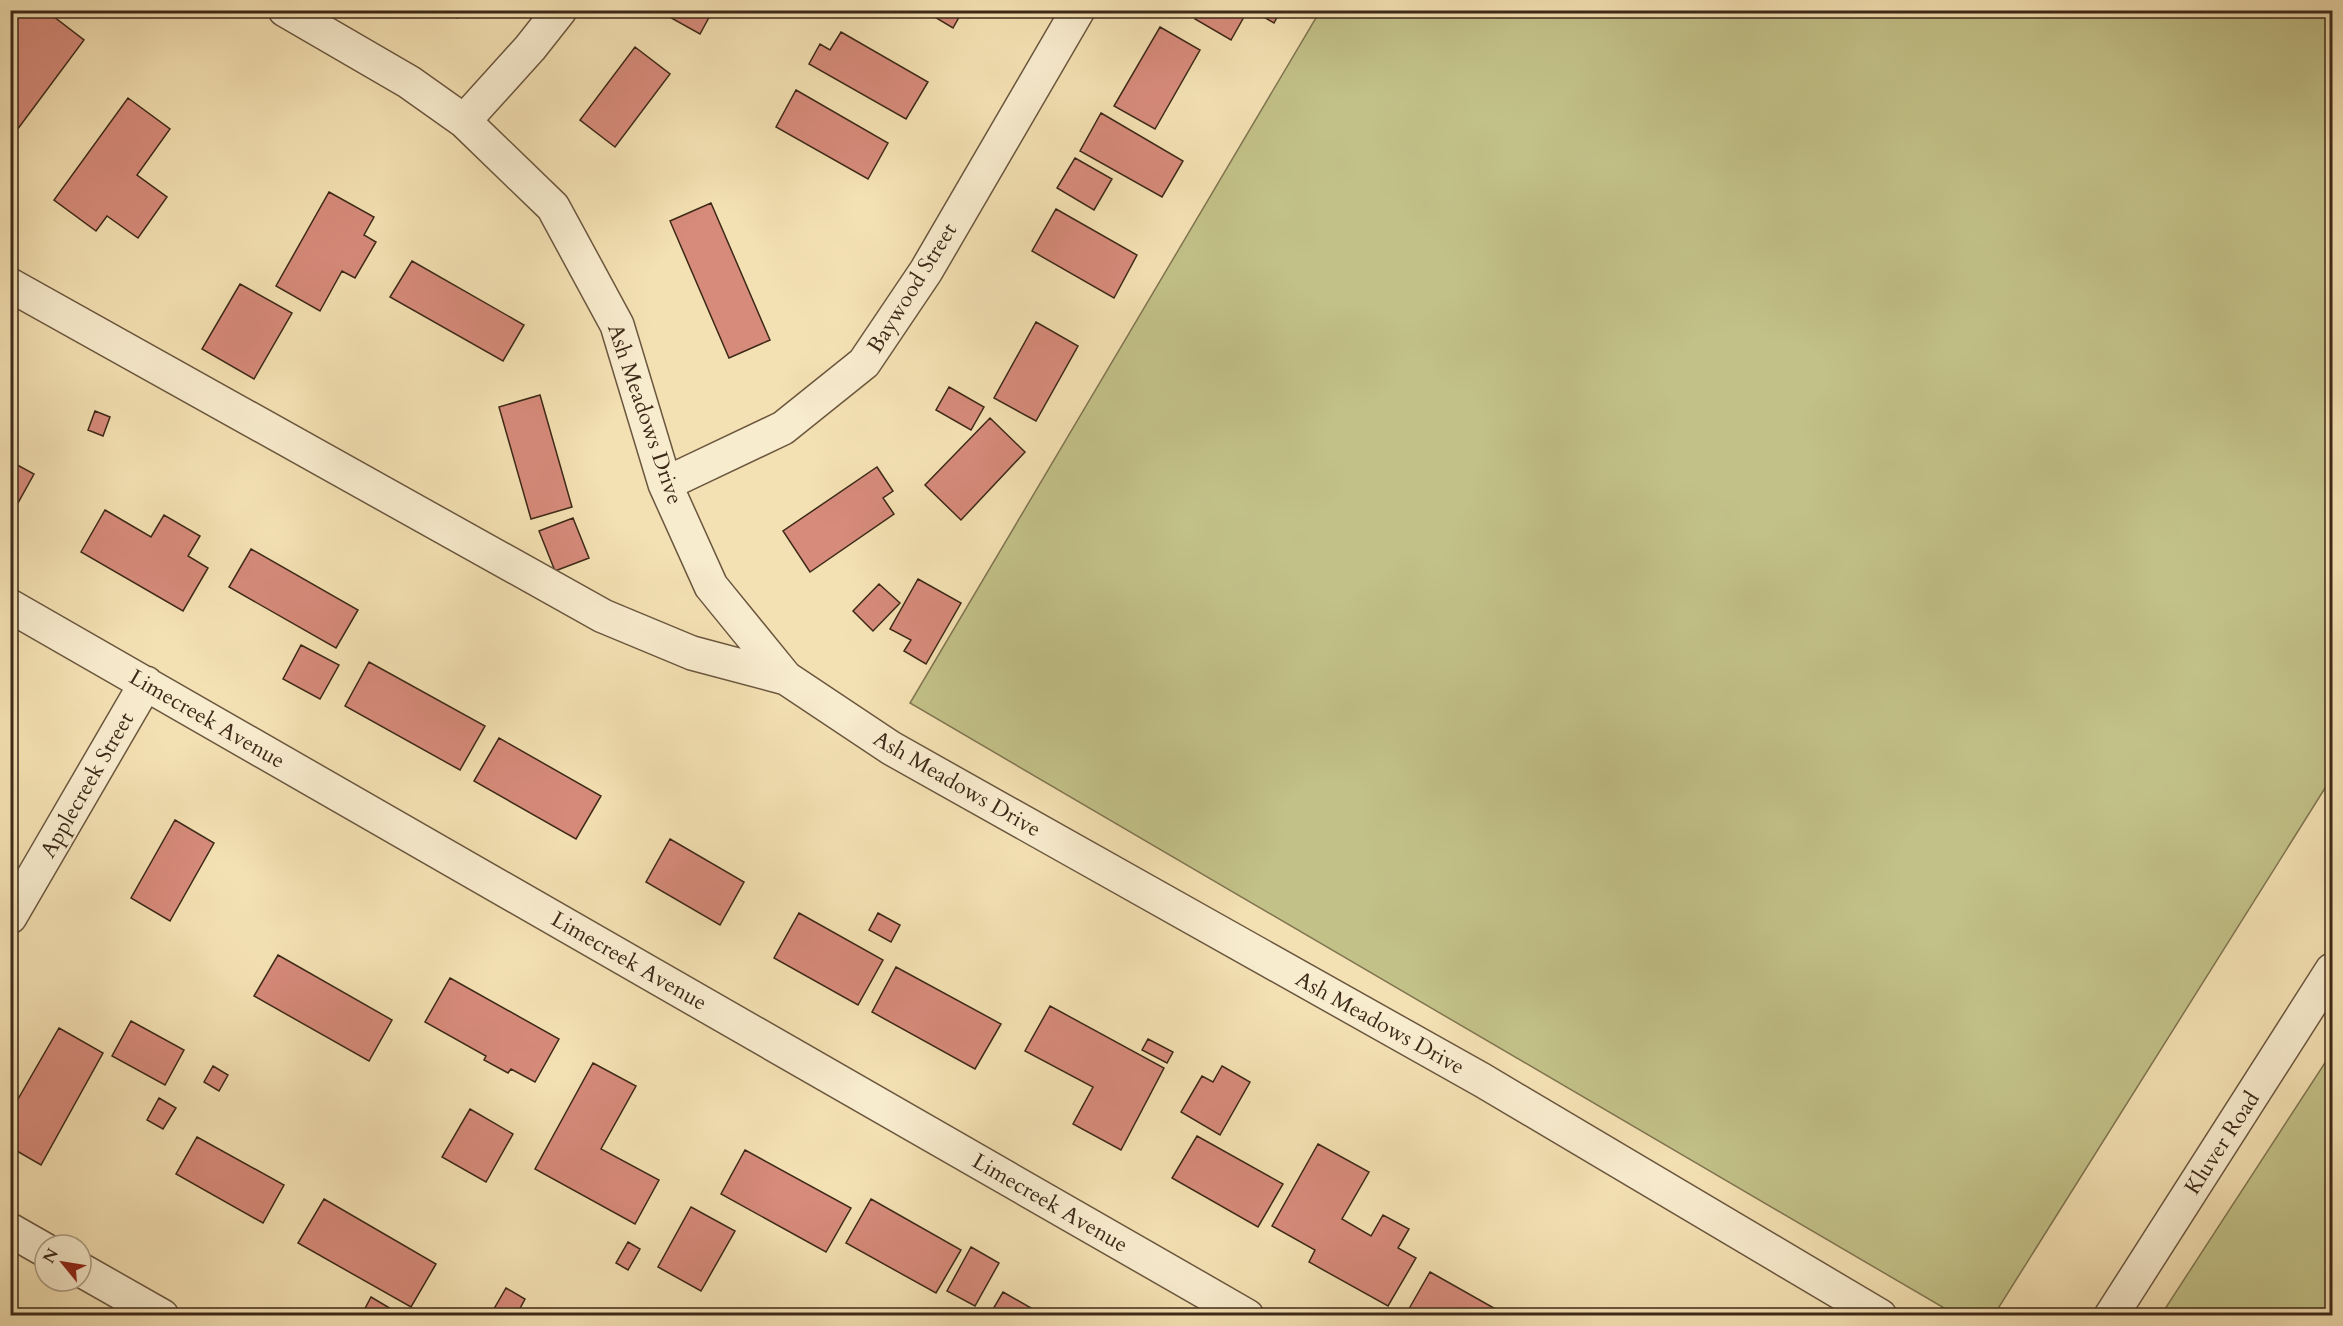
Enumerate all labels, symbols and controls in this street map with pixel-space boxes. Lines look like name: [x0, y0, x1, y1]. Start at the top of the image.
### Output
street label: Baywood Street: [860, 217, 964, 359]
street label: Ash Meadows Drive: [600, 320, 690, 508]
street label: Limecreek Avenue: [124, 662, 290, 776]
street label: Applecreek Street: [33, 707, 141, 863]
street label: Ash Meadows Drive: [868, 724, 1046, 844]
street label: Limecreek Avenue: [546, 904, 712, 1018]
street label: Ash Meadows Drive: [1290, 964, 1470, 1082]
street label: Kluver Road: [2177, 1085, 2267, 1200]
street label: Limecreek Avenue: [967, 1146, 1133, 1260]
north arrow: [33, 1233, 93, 1293]
text: N: [38, 1244, 64, 1268]

